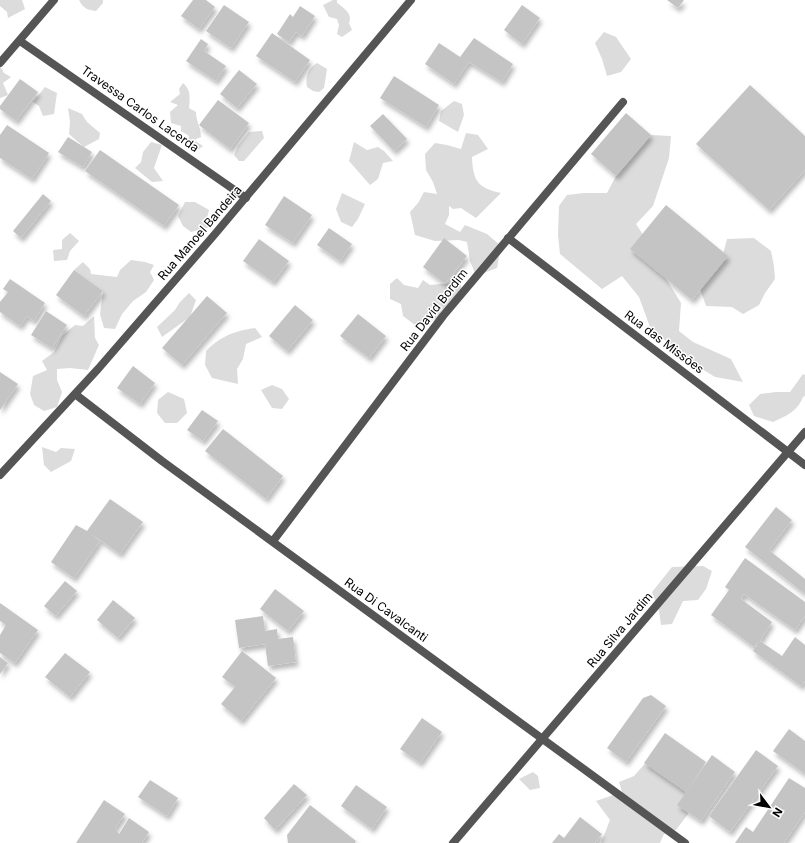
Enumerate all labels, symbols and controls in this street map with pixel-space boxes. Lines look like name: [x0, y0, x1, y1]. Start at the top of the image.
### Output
street label: Travessa Carlos Lacerda: [79, 62, 202, 155]
street label: Rua Manoel Bandeira: [155, 182, 245, 283]
street label: Rua David Bordim: [397, 265, 471, 354]
street label: Rua das Missões: [622, 307, 707, 376]
street label: Rua Di Cavalcanti: [342, 574, 431, 645]
street label: Rua Silva Jardim: [584, 589, 656, 670]
north arrow: [749, 787, 789, 827]
text: N: [769, 805, 786, 820]

